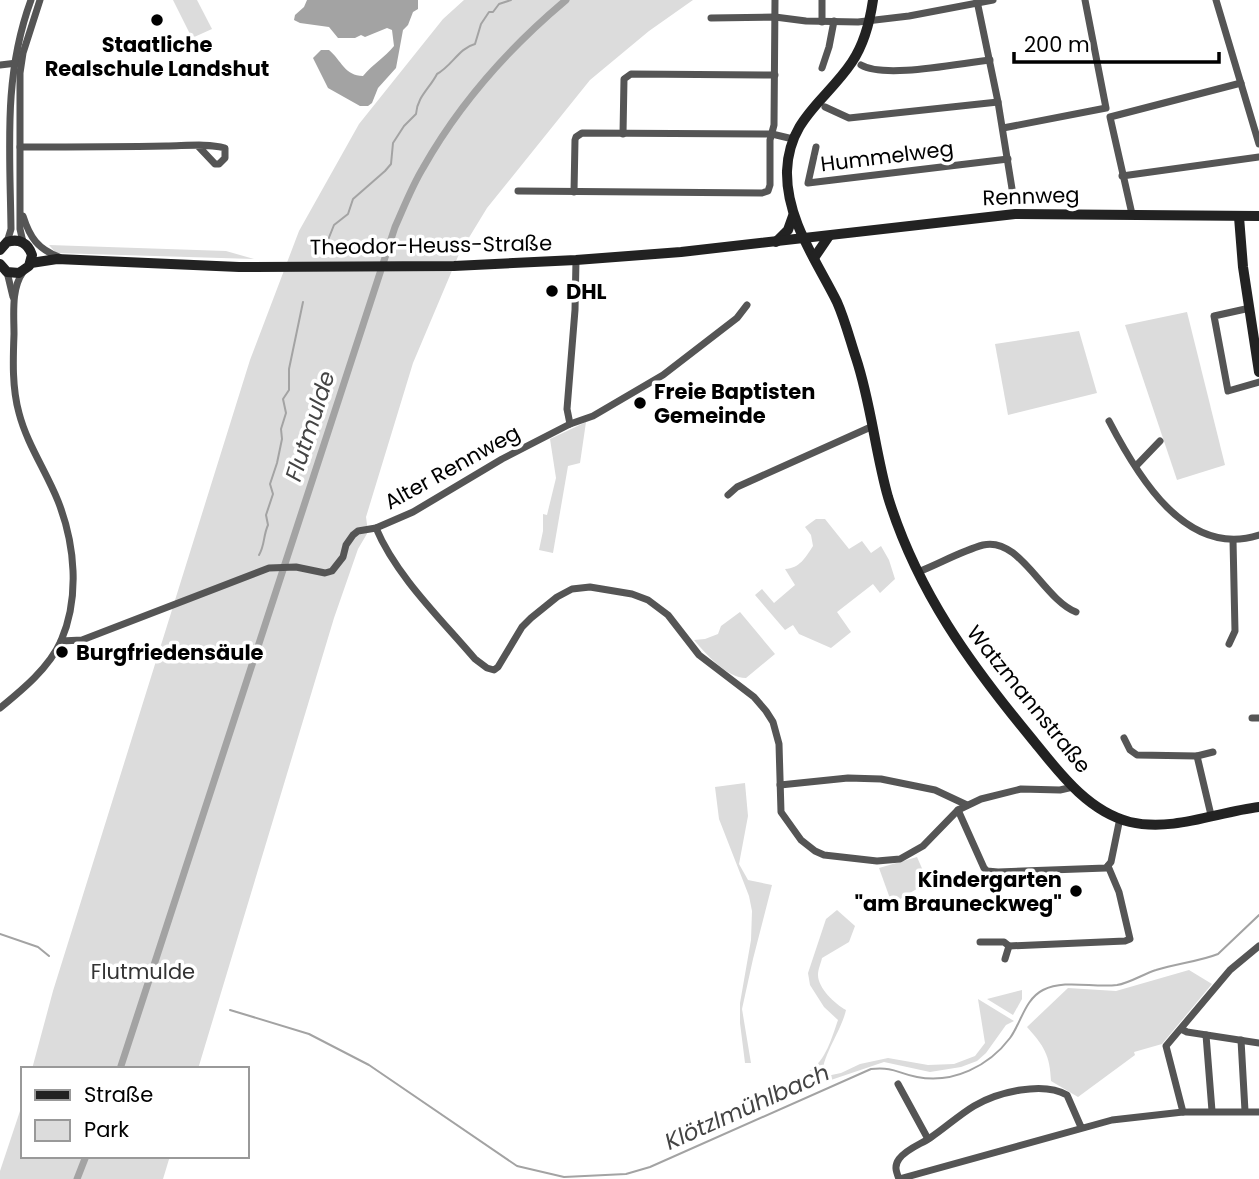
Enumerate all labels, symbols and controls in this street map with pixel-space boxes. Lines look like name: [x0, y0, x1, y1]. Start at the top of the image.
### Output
marker: Staatliche Realschule Landshut: [149, 12, 165, 28]
scale bar: [1014, 21, 1219, 65]
place label: Staatliche Realschule Landshut: [45, 30, 269, 83]
text: 200 m: [1024, 30, 1090, 59]
street label: Hummelweg: [819, 133, 955, 179]
street label: Rennweg: [982, 180, 1080, 212]
street label: Theodor-Heuss-Straße: [310, 228, 552, 262]
place label: DHL: [566, 277, 607, 306]
marker: DHL: [544, 283, 560, 299]
water label: Flutmulde: [277, 367, 343, 485]
place label: Freie Baptisten Gemeinde: [654, 377, 815, 430]
marker: Freie Baptisten Gemeinde: [632, 395, 648, 411]
street label: Alter Rennweg: [379, 418, 525, 516]
street label: Watzmannstraße: [960, 619, 1098, 779]
place label: Burgfriedensäule: [76, 638, 264, 667]
marker: Burgfriedensäule: [54, 644, 70, 660]
place label: Kindergarten "am Brauneckweg": [854, 865, 1062, 918]
marker: Kindergarten "am Brauneckweg": [1068, 883, 1084, 899]
park label: Flutmulde: [91, 957, 195, 986]
water label: Klötzlmühlbach: [660, 1056, 834, 1158]
legend: [21, 1067, 248, 1158]
text: Straße: [84, 1080, 153, 1109]
text: Park: [84, 1115, 129, 1144]

